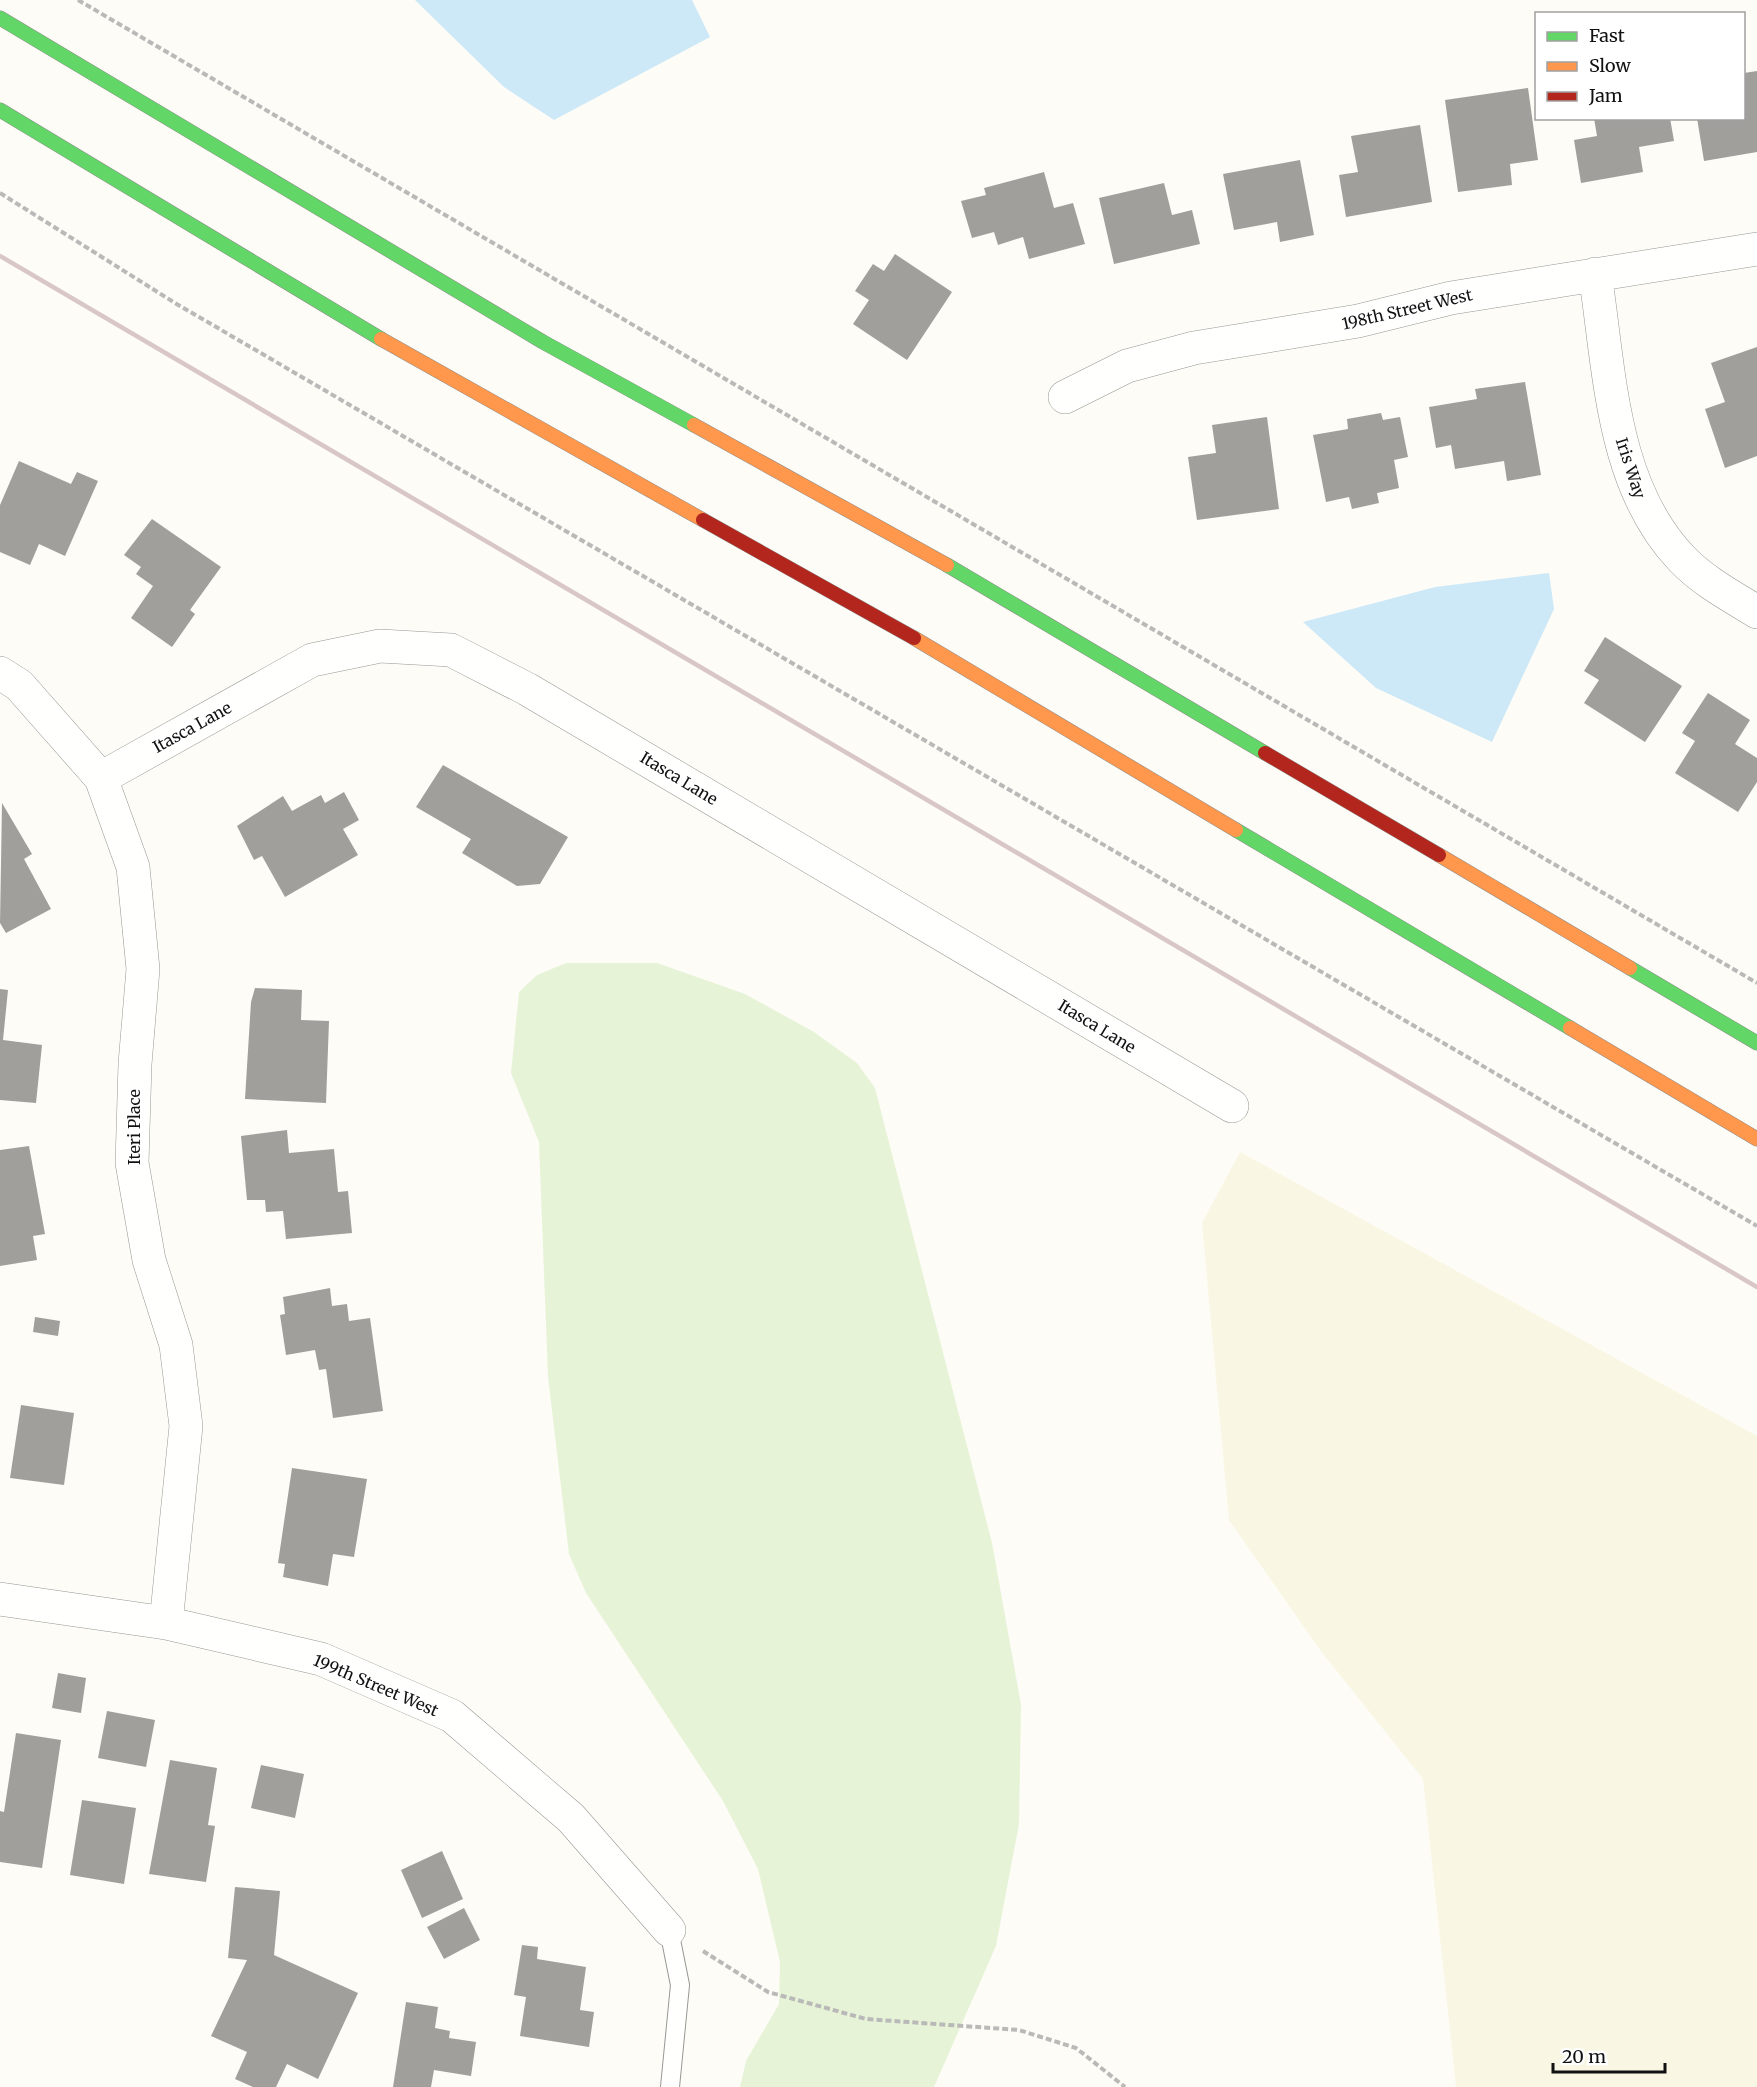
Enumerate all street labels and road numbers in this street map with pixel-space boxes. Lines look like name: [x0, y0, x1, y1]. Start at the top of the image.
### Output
street label: 198th Street West: [1340, 284, 1475, 334]
street label: Iris Way: [1612, 435, 1650, 502]
street label: Itasca Lane: [149, 697, 235, 757]
street label: Itasca Lane: [637, 747, 721, 809]
street label: Itasca Lane: [1055, 995, 1139, 1057]
street label: Iteri Place: [124, 1089, 144, 1165]
street label: 199th Street West: [311, 1650, 442, 1721]

